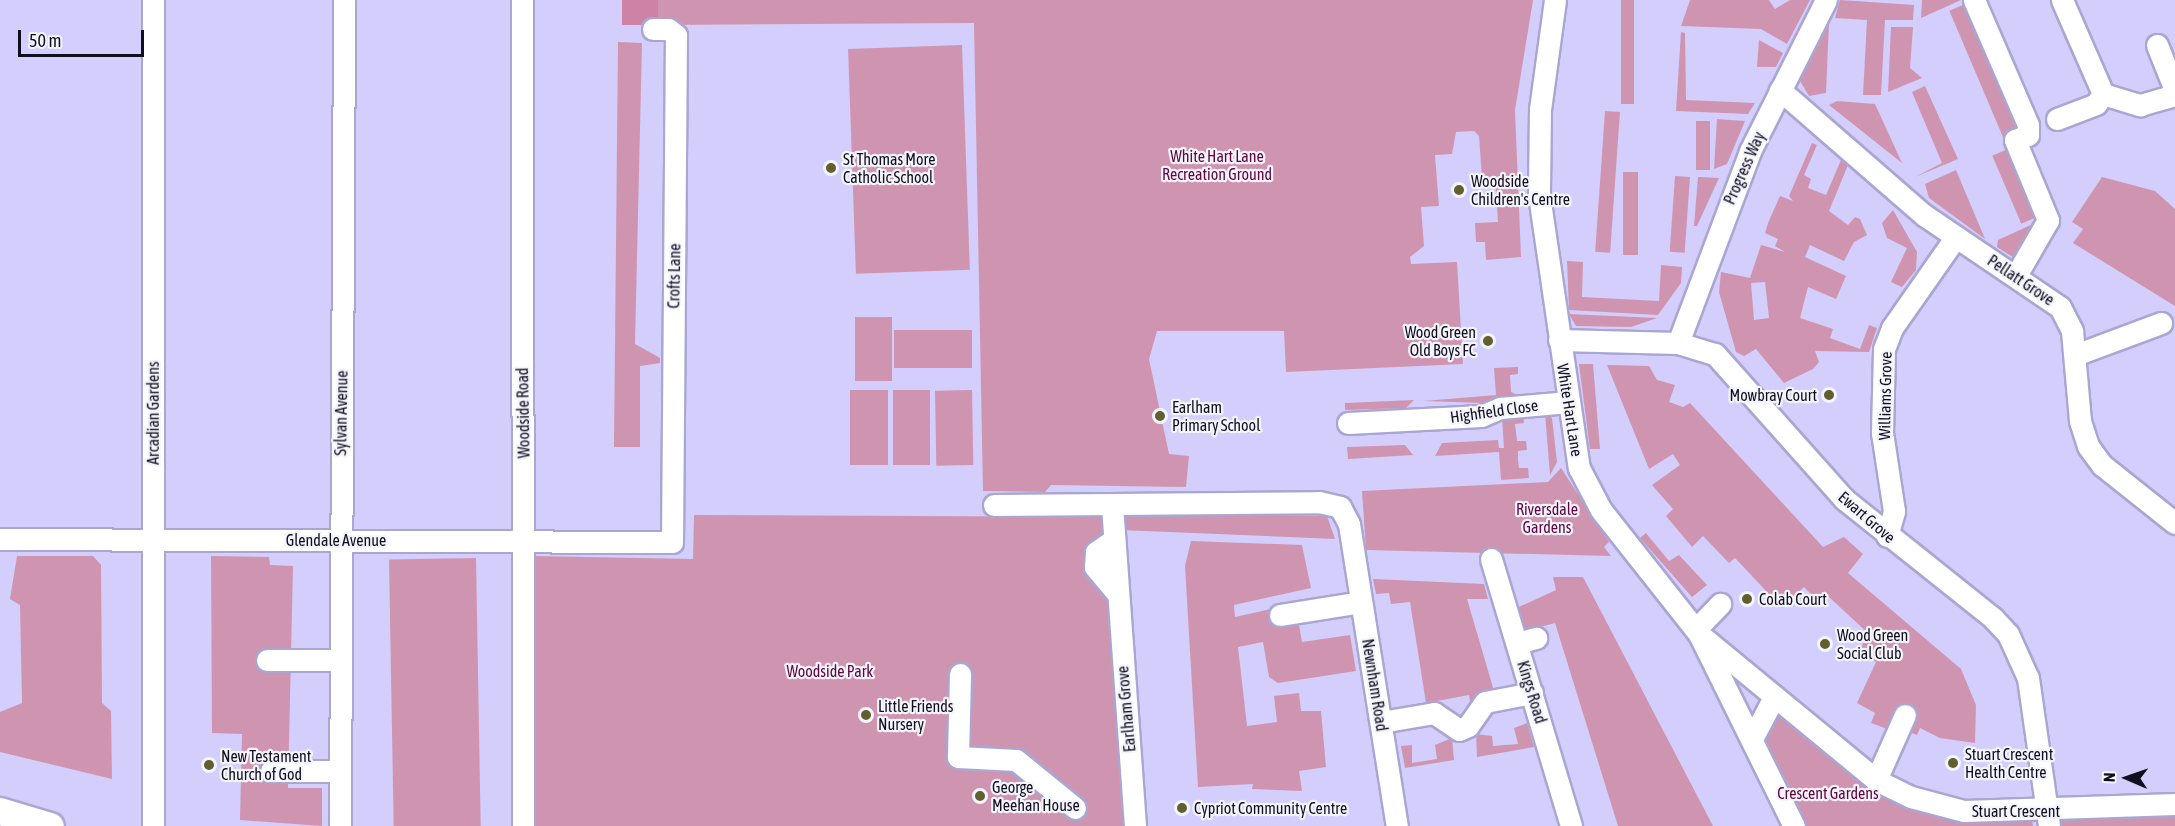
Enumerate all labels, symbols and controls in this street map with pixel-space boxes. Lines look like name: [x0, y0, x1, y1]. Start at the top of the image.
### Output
scale bar: [21, 18, 147, 56]
text: 50 m: [29, 30, 61, 51]
street label: Progress Way: [1719, 129, 1769, 207]
park label: White Hart Lane Recreation Ground: [1162, 146, 1272, 184]
place label: St Thomas More Catholic School: [843, 149, 936, 187]
marker: St Thomas More Catholic School: [824, 161, 838, 175]
place label: Woodside Children's Centre: [1471, 171, 1570, 209]
marker: Woodside Children's Centre: [1452, 183, 1466, 197]
street label: Crofts Lane: [664, 243, 684, 309]
street label: Pellatt Grove: [1984, 251, 2058, 309]
place label: Wood Green Old Boys FC: [1405, 322, 1476, 360]
marker: Wood Green Old Boys FC: [1481, 334, 1495, 348]
street label: Williams Grove: [1875, 352, 1895, 440]
street label: Arcadian Gardens: [143, 361, 163, 465]
street label: White Hart Lane: [1553, 362, 1587, 458]
street label: Woodside Road: [513, 368, 533, 458]
street label: Sylvan Avenue: [331, 370, 351, 456]
place label: Mowbray Court: [1730, 385, 1817, 405]
marker: Mowbray Court: [1822, 388, 1836, 402]
street label: Highfield Close: [1449, 395, 1539, 427]
place label: Earlham Primary School: [1172, 397, 1260, 435]
marker: Earlham Primary School: [1153, 409, 1167, 423]
street label: Ewart Grove: [1835, 487, 1899, 547]
park label: Riversdale Gardens: [1516, 499, 1578, 537]
street label: Glendale Avenue: [286, 530, 386, 550]
place label: Colab Court: [1759, 589, 1827, 609]
marker: Colab Court: [1740, 592, 1754, 606]
place label: Wood Green Social Club: [1837, 625, 1908, 663]
street label: Newnham Road: [1358, 637, 1392, 733]
marker: Wood Green Social Club: [1818, 637, 1832, 651]
street label: Kings Road: [1513, 658, 1551, 726]
park label: Woodside Park: [787, 661, 873, 681]
street label: Earlham Grove: [1113, 665, 1139, 753]
place label: Little Friends Nursery: [878, 696, 953, 734]
marker: Little Friends Nursery: [859, 708, 873, 722]
place label: Stuart Crescent Health Centre: [1965, 744, 2053, 782]
place label: New Testament Church of God: [221, 746, 311, 784]
north arrow: [2097, 748, 2157, 808]
marker: Stuart Crescent Health Centre: [1946, 756, 1960, 770]
marker: New Testament Church of God: [202, 758, 216, 772]
text: N: [2100, 772, 2118, 782]
place label: George Meehan House: [992, 777, 1080, 815]
park label: Crescent Gardens: [1777, 783, 1879, 803]
marker: George Meehan House: [973, 789, 987, 803]
place label: Cypriot Community Centre: [1194, 798, 1347, 818]
marker: Cypriot Community Centre: [1175, 801, 1189, 815]
street label: Stuart Crescent: [1972, 801, 2060, 821]

